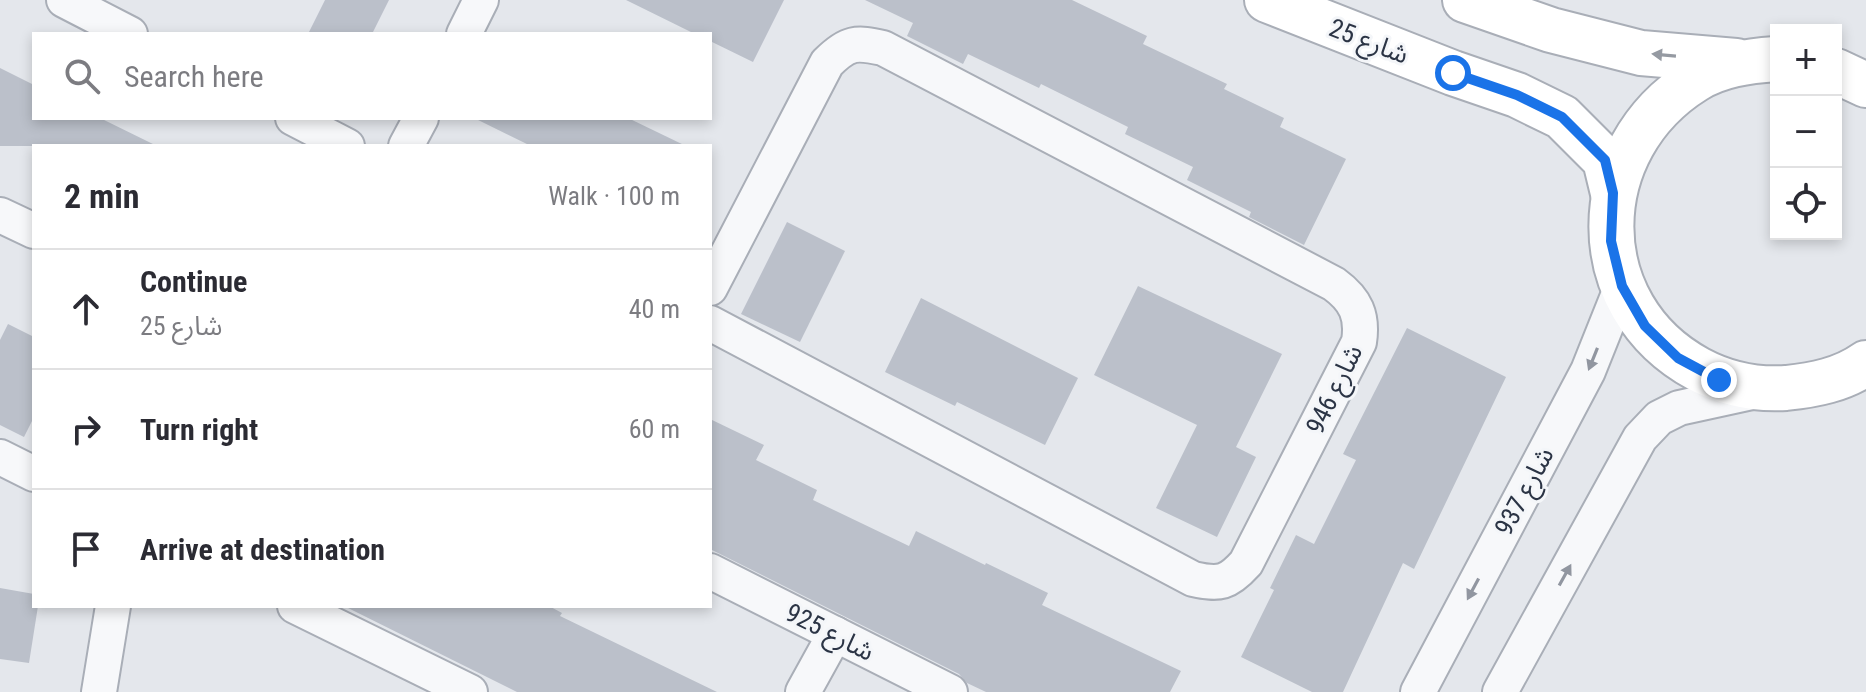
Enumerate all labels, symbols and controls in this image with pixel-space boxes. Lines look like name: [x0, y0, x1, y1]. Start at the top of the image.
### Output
street label: شارع 25: [1324, 12, 1413, 73]
map controls: [1770, 24, 1842, 240]
button: +: [1770, 24, 1842, 96]
search box: [32, 32, 712, 120]
one-way arrow: [1651, 48, 1676, 61]
icon: search: [60, 54, 104, 98]
route start: [1435, 55, 1471, 91]
text: Search here: [124, 59, 264, 94]
button: −: [1770, 96, 1842, 168]
button: locate: [1770, 168, 1842, 240]
text: 2 min: [64, 176, 140, 216]
text: Walk · 100 m: [548, 181, 680, 211]
text: Continue: [140, 264, 247, 299]
icon: ahead: [64, 287, 108, 331]
text: 40 m: [629, 294, 680, 324]
text: شارع 25: [140, 311, 222, 341]
street label: شارع 946: [1300, 340, 1372, 440]
one-way arrow: [1586, 347, 1599, 371]
route end: [1701, 362, 1737, 398]
icon: right: [64, 407, 108, 451]
text: Turn right: [140, 412, 258, 447]
text: 60 m: [629, 414, 680, 444]
street label: شارع 937: [1488, 442, 1563, 542]
icon: arrive: [64, 527, 108, 571]
text: Arrive at destination: [140, 532, 385, 567]
one-way arrow: [1558, 563, 1572, 586]
one-way arrow: [1466, 578, 1480, 600]
street label: شارع 925: [779, 597, 879, 671]

